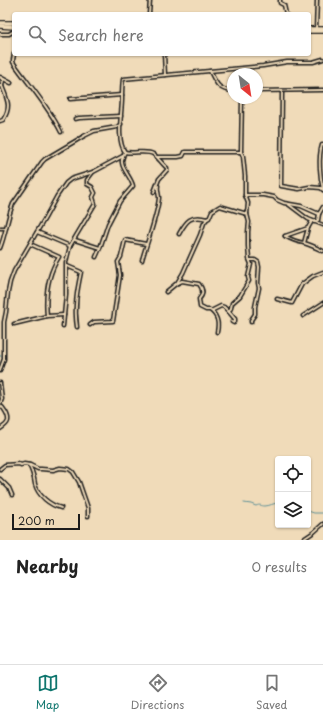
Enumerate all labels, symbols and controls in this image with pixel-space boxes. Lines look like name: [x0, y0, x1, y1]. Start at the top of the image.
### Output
search box: [12, 12, 311, 56]
icon: search: [26, 23, 48, 45]
text: Search here: [58, 23, 144, 46]
north arrow: [227, 68, 263, 104]
map controls: [275, 456, 311, 528]
button: locate: [275, 456, 311, 492]
button: layers: [275, 492, 311, 528]
scale bar: [12, 512, 80, 531]
text: 200 m: [18, 512, 55, 529]
text: Nearby: [16, 553, 78, 579]
text: 0 results: [252, 557, 307, 576]
tab: Map: [36, 672, 59, 713]
tab: Directions: [131, 672, 184, 713]
tab: Saved: [256, 672, 287, 713]

